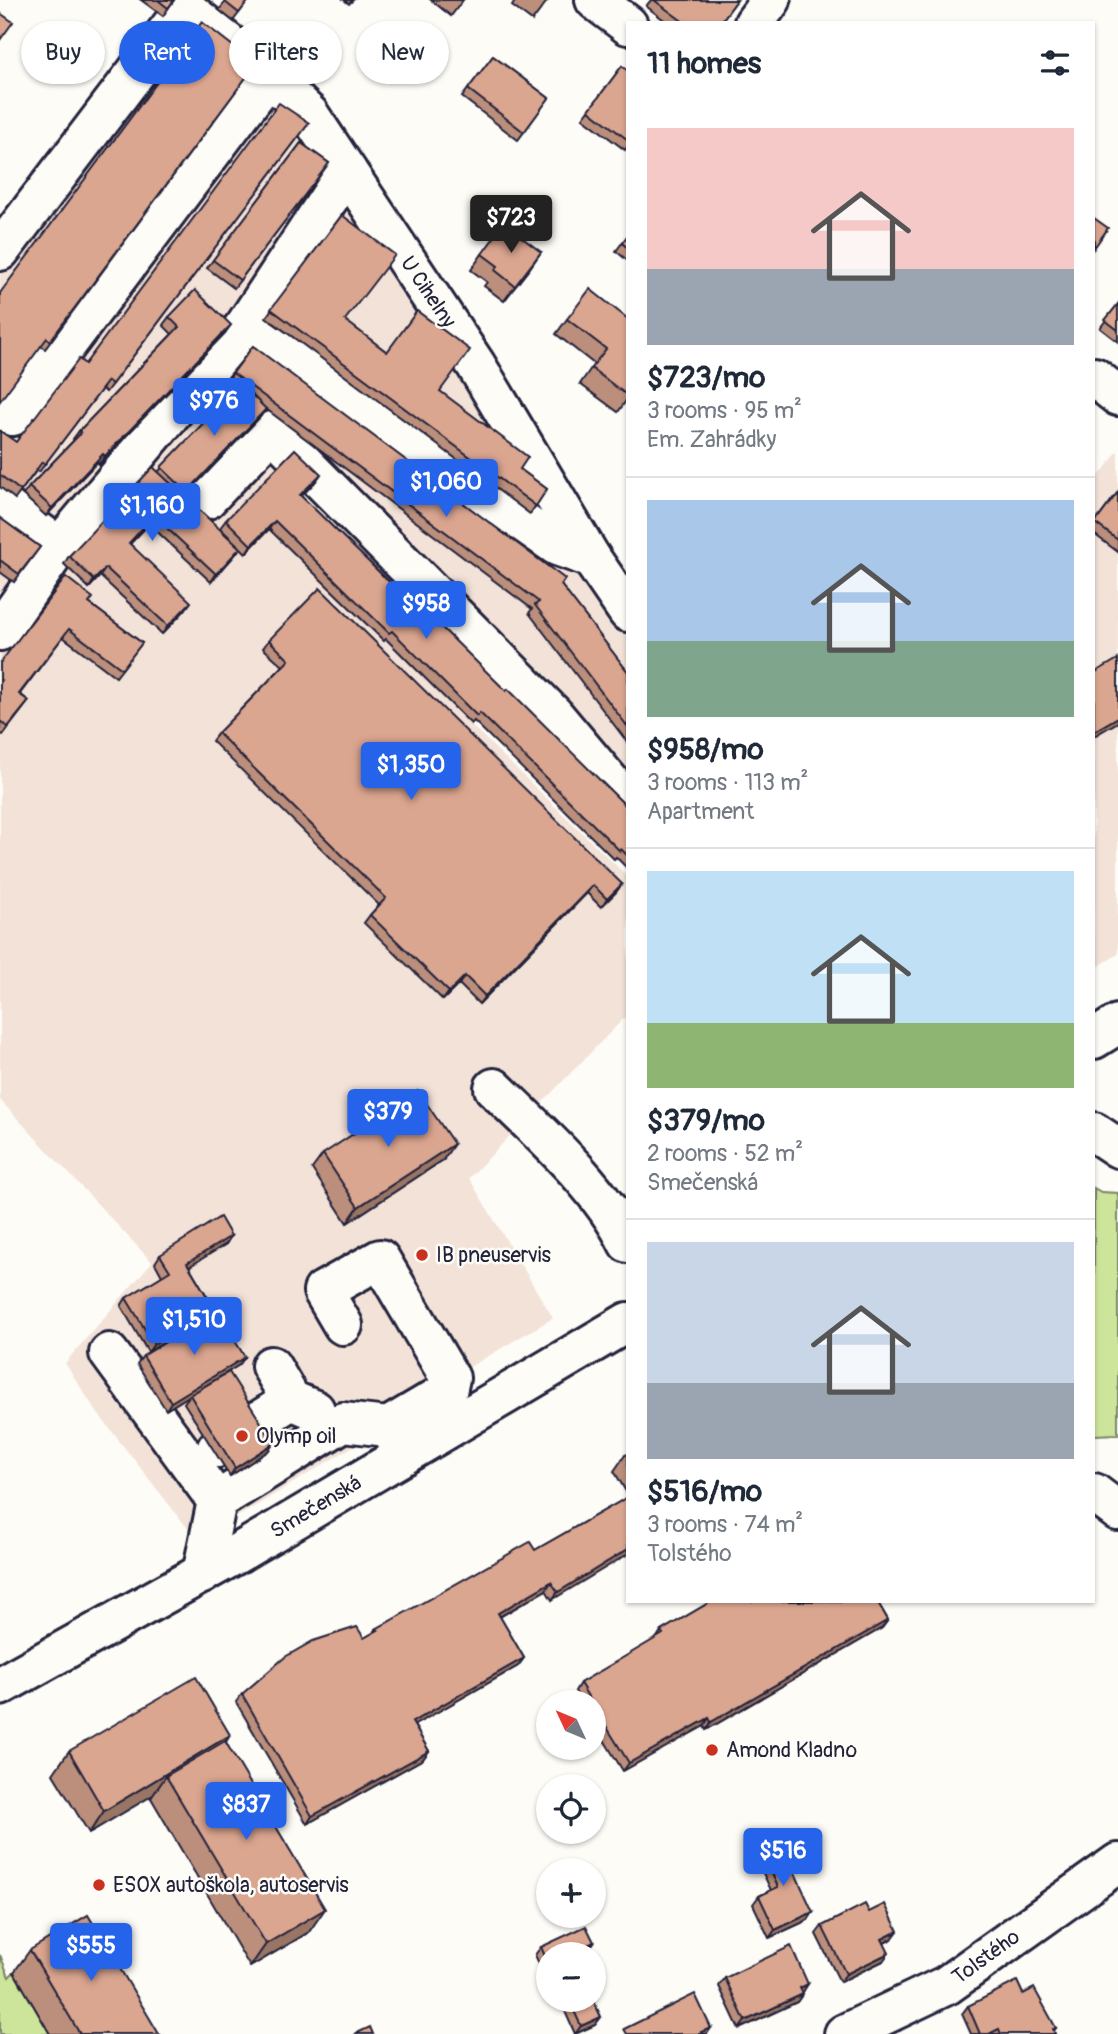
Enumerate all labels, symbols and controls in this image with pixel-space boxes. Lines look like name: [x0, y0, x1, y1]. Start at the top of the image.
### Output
chip: Buy: [21, 21, 105, 84]
chip: Rent: [119, 21, 215, 84]
chip: Filters: [229, 21, 342, 84]
chip: New: [356, 21, 449, 84]
icon: filters: [1036, 44, 1074, 82]
text: 11 homes: [647, 45, 761, 82]
icon: home: [798, 173, 924, 299]
pin: $723: [470, 196, 552, 255]
text: $723: [486, 203, 536, 232]
street label: U Cihelny: [394, 251, 462, 333]
text: $723/mo: [647, 359, 765, 396]
pin: $976: [173, 378, 255, 438]
text: $976: [189, 386, 239, 415]
text: 3 rooms · 95 m²: [647, 396, 802, 425]
text: Em. Zahrádky: [647, 425, 776, 454]
pin: $1,060: [389, 460, 503, 519]
text: $1,060: [410, 467, 482, 496]
pin: $1,160: [95, 484, 209, 543]
text: $1,160: [119, 491, 185, 520]
icon: home: [798, 545, 924, 671]
pin: $958: [385, 582, 467, 641]
text: $958: [402, 589, 450, 618]
text: $958/mo: [647, 731, 764, 768]
pin: $1,350: [354, 742, 468, 802]
text: $1,350: [377, 750, 445, 779]
text: 3 rooms · 113 m²: [647, 768, 808, 797]
text: Apartment: [647, 797, 754, 826]
icon: home: [798, 916, 924, 1042]
pin: $379: [347, 1090, 429, 1149]
text: $379: [363, 1097, 413, 1126]
text: $379/mo: [647, 1102, 765, 1139]
text: 2 rooms · 52 m²: [647, 1139, 803, 1168]
text: Smečenská: [647, 1168, 758, 1197]
place label: IB pneuservis: [436, 1242, 552, 1269]
marker: IB pneuservis: [414, 1247, 430, 1263]
icon: home: [798, 1287, 924, 1413]
pin: $1,510: [137, 1298, 251, 1357]
text: $1,510: [162, 1305, 226, 1334]
place label: Olymp oil: [256, 1423, 336, 1450]
marker: Olymp oil: [234, 1428, 250, 1444]
street label: Smečenská: [266, 1469, 366, 1545]
text: $516/mo: [647, 1473, 762, 1510]
text: 3 rooms · 74 m²: [647, 1510, 803, 1539]
text: Tolstého: [647, 1539, 731, 1568]
north arrow: [536, 1690, 606, 1760]
map controls: [536, 1690, 606, 2012]
place label: Amond Kladno: [726, 1737, 857, 1764]
marker: Amond Kladno: [704, 1742, 720, 1758]
button: locate: [536, 1774, 606, 1844]
pin: $837: [205, 1783, 287, 1842]
text: $837: [221, 1790, 271, 1819]
pin: $516: [742, 1828, 824, 1888]
text: $516: [759, 1836, 807, 1865]
button: +: [536, 1858, 606, 1928]
place label: ESOX autoškola, autoservis: [113, 1872, 349, 1899]
marker: ESOX autoškola, autoservis: [91, 1877, 107, 1893]
street label: Tolstého: [947, 1923, 1025, 1991]
pin: $555: [50, 1924, 132, 1983]
text: $555: [66, 1931, 116, 1960]
button: −: [536, 1942, 606, 2012]

